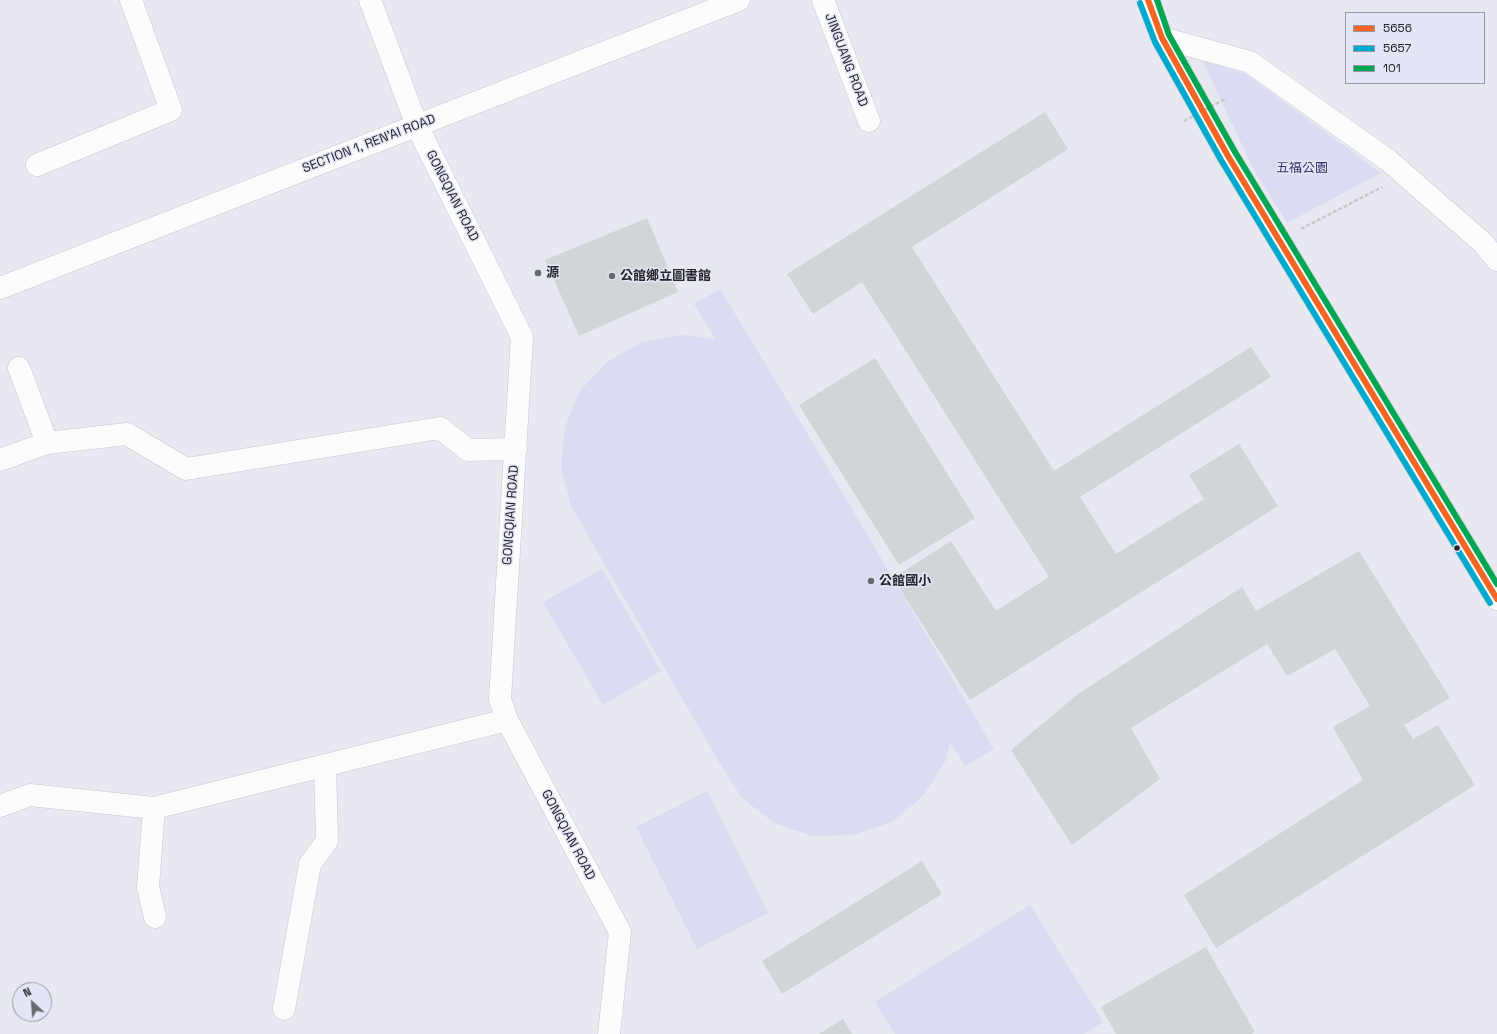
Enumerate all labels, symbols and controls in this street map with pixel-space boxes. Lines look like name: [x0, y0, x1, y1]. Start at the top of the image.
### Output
street label: JINGUANG ROAD: [821, 11, 871, 109]
legend: [1345, 12, 1485, 84]
text: 5656: [1383, 20, 1412, 36]
text: 5657: [1383, 40, 1411, 56]
text: 101: [1383, 60, 1401, 76]
street label: SECTION 1, REN'AI ROAD: [300, 111, 438, 177]
street label: GONGQIAN ROAD: [422, 148, 482, 244]
park label: 五福公園: [1276, 160, 1328, 176]
place label: 源: [546, 265, 559, 281]
marker: 源: [533, 268, 543, 278]
place label: 公館鄉立圖書館: [620, 268, 711, 284]
marker: 公館鄉立圖書館: [607, 271, 617, 281]
street label: GONGQIAN ROAD: [500, 465, 522, 565]
unlabelled marker: [1452, 543, 1462, 553]
place label: 公館國小: [879, 573, 931, 589]
marker: 公館國小: [866, 576, 876, 586]
street label: GONGQIAN ROAD: [538, 787, 598, 883]
north arrow: [12, 982, 52, 1022]
text: N: [21, 984, 34, 1000]

